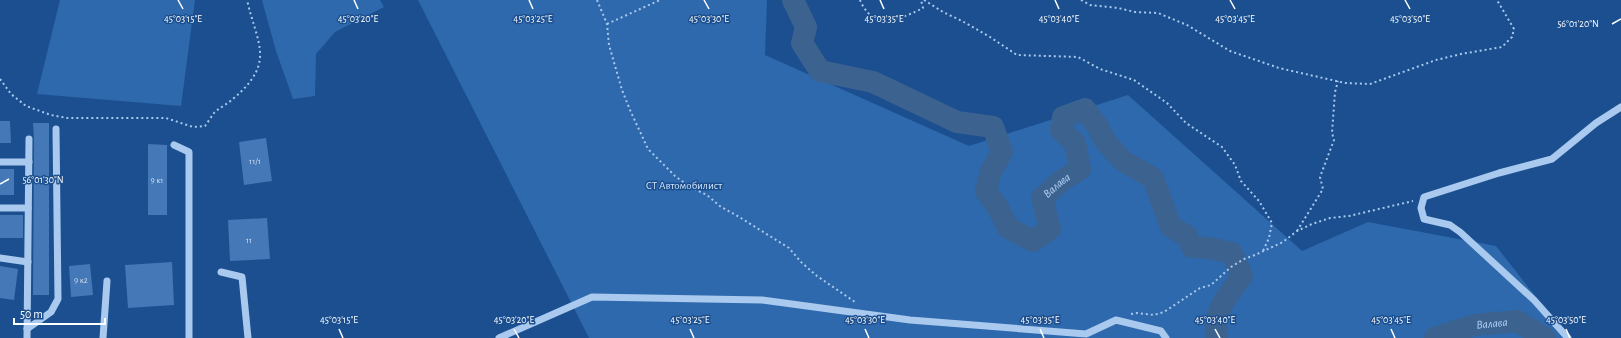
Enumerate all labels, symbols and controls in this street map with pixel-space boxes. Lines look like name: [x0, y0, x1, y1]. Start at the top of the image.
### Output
text: 45°03'15"E: [164, 14, 202, 24]
text: 45°03'20"E: [338, 14, 378, 24]
text: 45°03'25"E: [513, 14, 553, 24]
text: 45°03'30"E: [689, 14, 729, 24]
text: 45°03'35"E: [865, 14, 904, 24]
text: 45°03'40"E: [1039, 14, 1080, 24]
text: 45°03'45"E: [1215, 14, 1255, 24]
text: 45°03'50"E: [1390, 14, 1430, 24]
text: 56°01'20"N: [1557, 19, 1599, 29]
house number: 11/1: [249, 157, 261, 166]
water label: Валава: [1041, 171, 1072, 200]
text: 56°01'30"N: [22, 175, 64, 185]
house number: 9 к1: [151, 176, 163, 185]
park label: СТ Автомобилист: [646, 180, 722, 191]
house number: 11: [246, 236, 252, 245]
house number: 9 к2: [74, 276, 88, 285]
scale bar: [14, 300, 105, 326]
text: 50 m: [20, 308, 43, 320]
text: 45°03'15"E: [320, 315, 358, 325]
text: 45°03'20"E: [494, 315, 534, 325]
text: 45°03'25"E: [670, 315, 710, 325]
text: 45°03'30"E: [845, 315, 885, 325]
text: 45°03'35"E: [1021, 315, 1060, 325]
text: 45°03'40"E: [1195, 315, 1236, 325]
text: 45°03'45"E: [1371, 315, 1411, 325]
text: 45°03'50"E: [1546, 315, 1586, 325]
water label: Валава: [1476, 316, 1508, 331]

